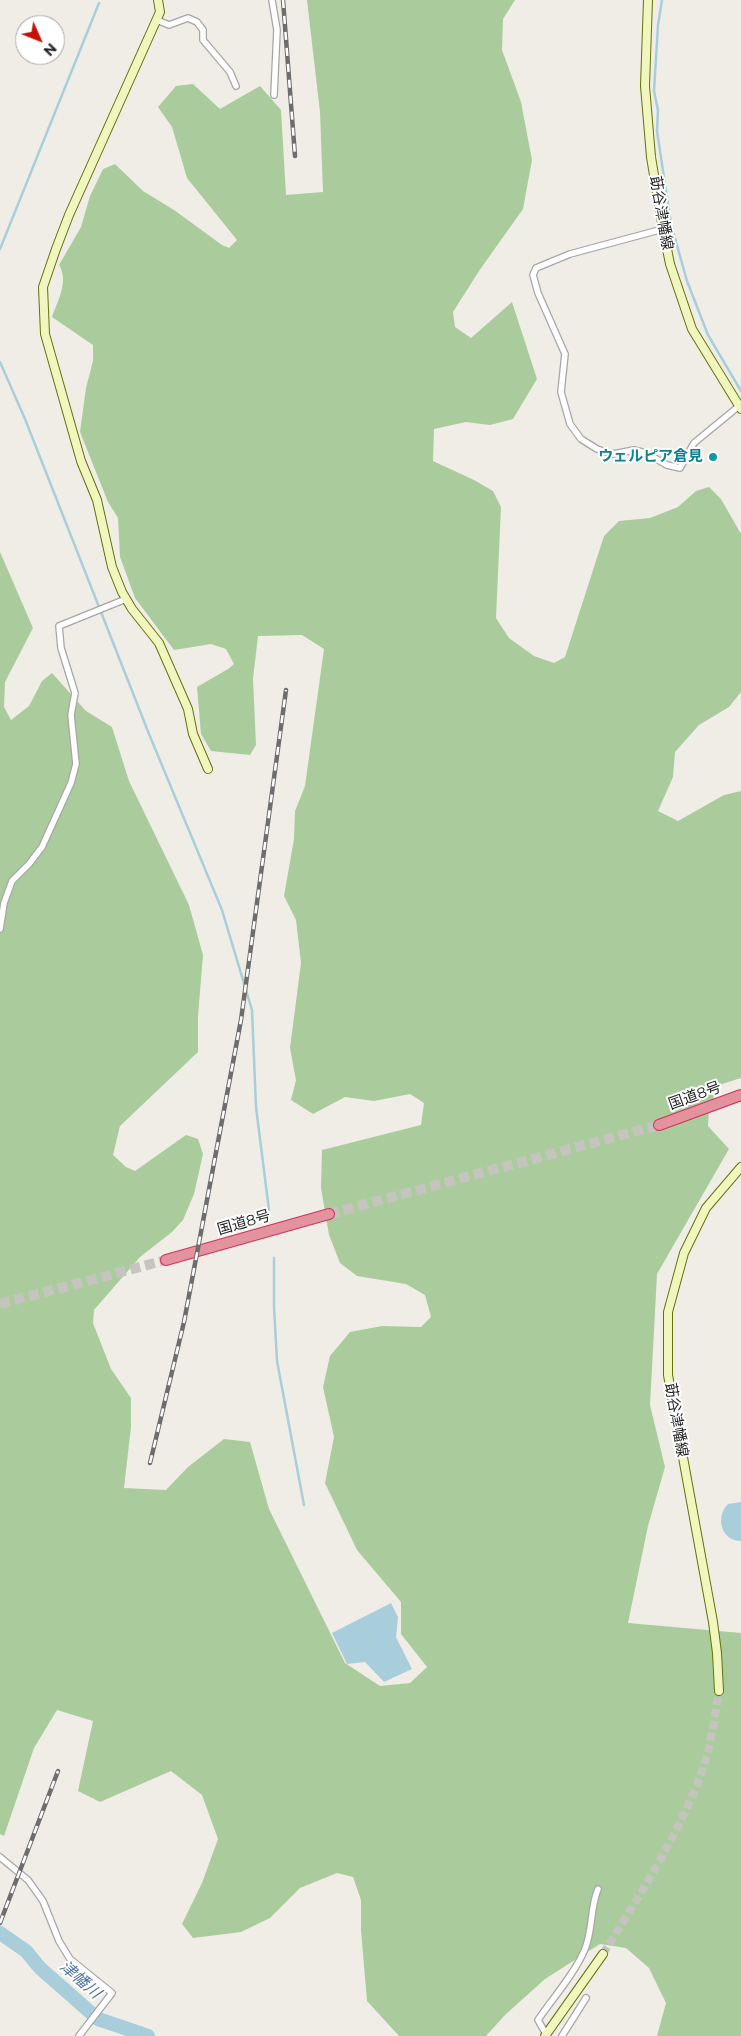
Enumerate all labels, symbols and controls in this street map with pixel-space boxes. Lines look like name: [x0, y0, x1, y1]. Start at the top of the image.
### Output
north arrow: [15, 15, 65, 65]
text: N: [40, 39, 60, 60]
street label: 莇谷津幡線: [646, 175, 676, 251]
place label: ウェルピア倉見: [598, 448, 703, 466]
marker: ウェルピア倉見: [707, 451, 719, 463]
street label: 国道8号: [666, 1078, 724, 1114]
street label: 国道8号: [215, 1207, 273, 1239]
street label: 莇谷津幡線: [661, 1382, 691, 1458]
water label: 津幡川: [56, 1957, 104, 2003]

